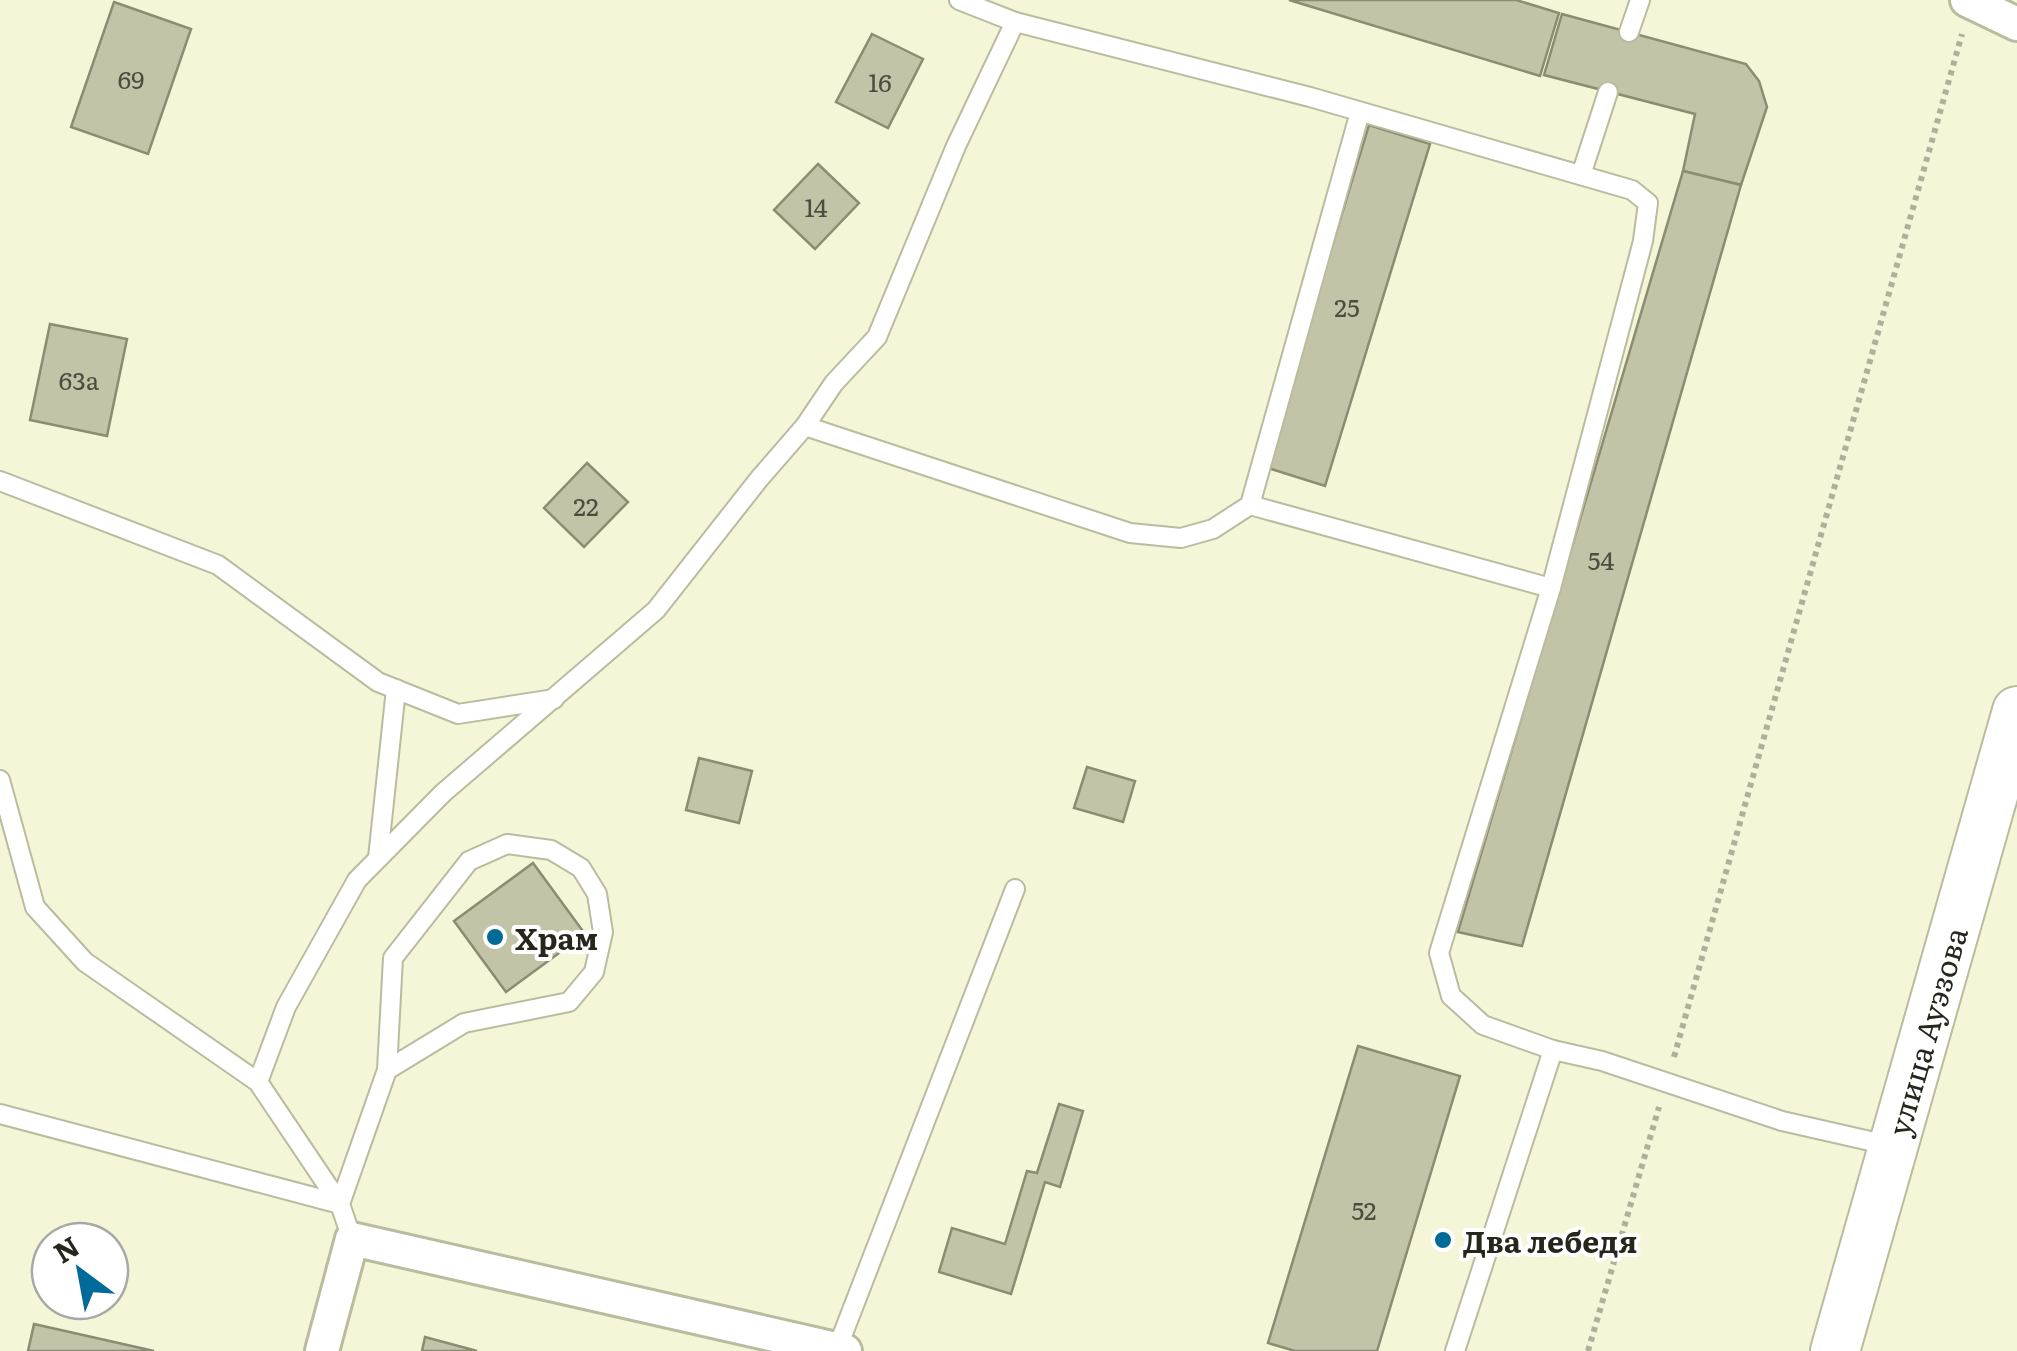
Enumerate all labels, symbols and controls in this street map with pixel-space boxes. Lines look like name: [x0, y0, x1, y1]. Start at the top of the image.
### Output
house number: 69: [118, 60, 144, 97]
house number: 16: [868, 63, 892, 100]
house number: 14: [805, 188, 828, 225]
house number: 25: [1334, 288, 1360, 325]
house number: 63а: [59, 361, 100, 398]
house number: 22: [573, 487, 599, 524]
house number: 54: [1588, 541, 1614, 578]
place label: Храм: [515, 915, 598, 959]
street label: улица Ауэзова: [1875, 921, 1977, 1141]
marker: Храм: [484, 926, 506, 948]
house number: 52: [1351, 1191, 1377, 1228]
place label: Два лебедя: [1463, 1218, 1637, 1262]
north arrow: [30, 1221, 130, 1321]
text: N: [45, 1224, 87, 1272]
marker: Два лебедя: [1432, 1229, 1454, 1251]

